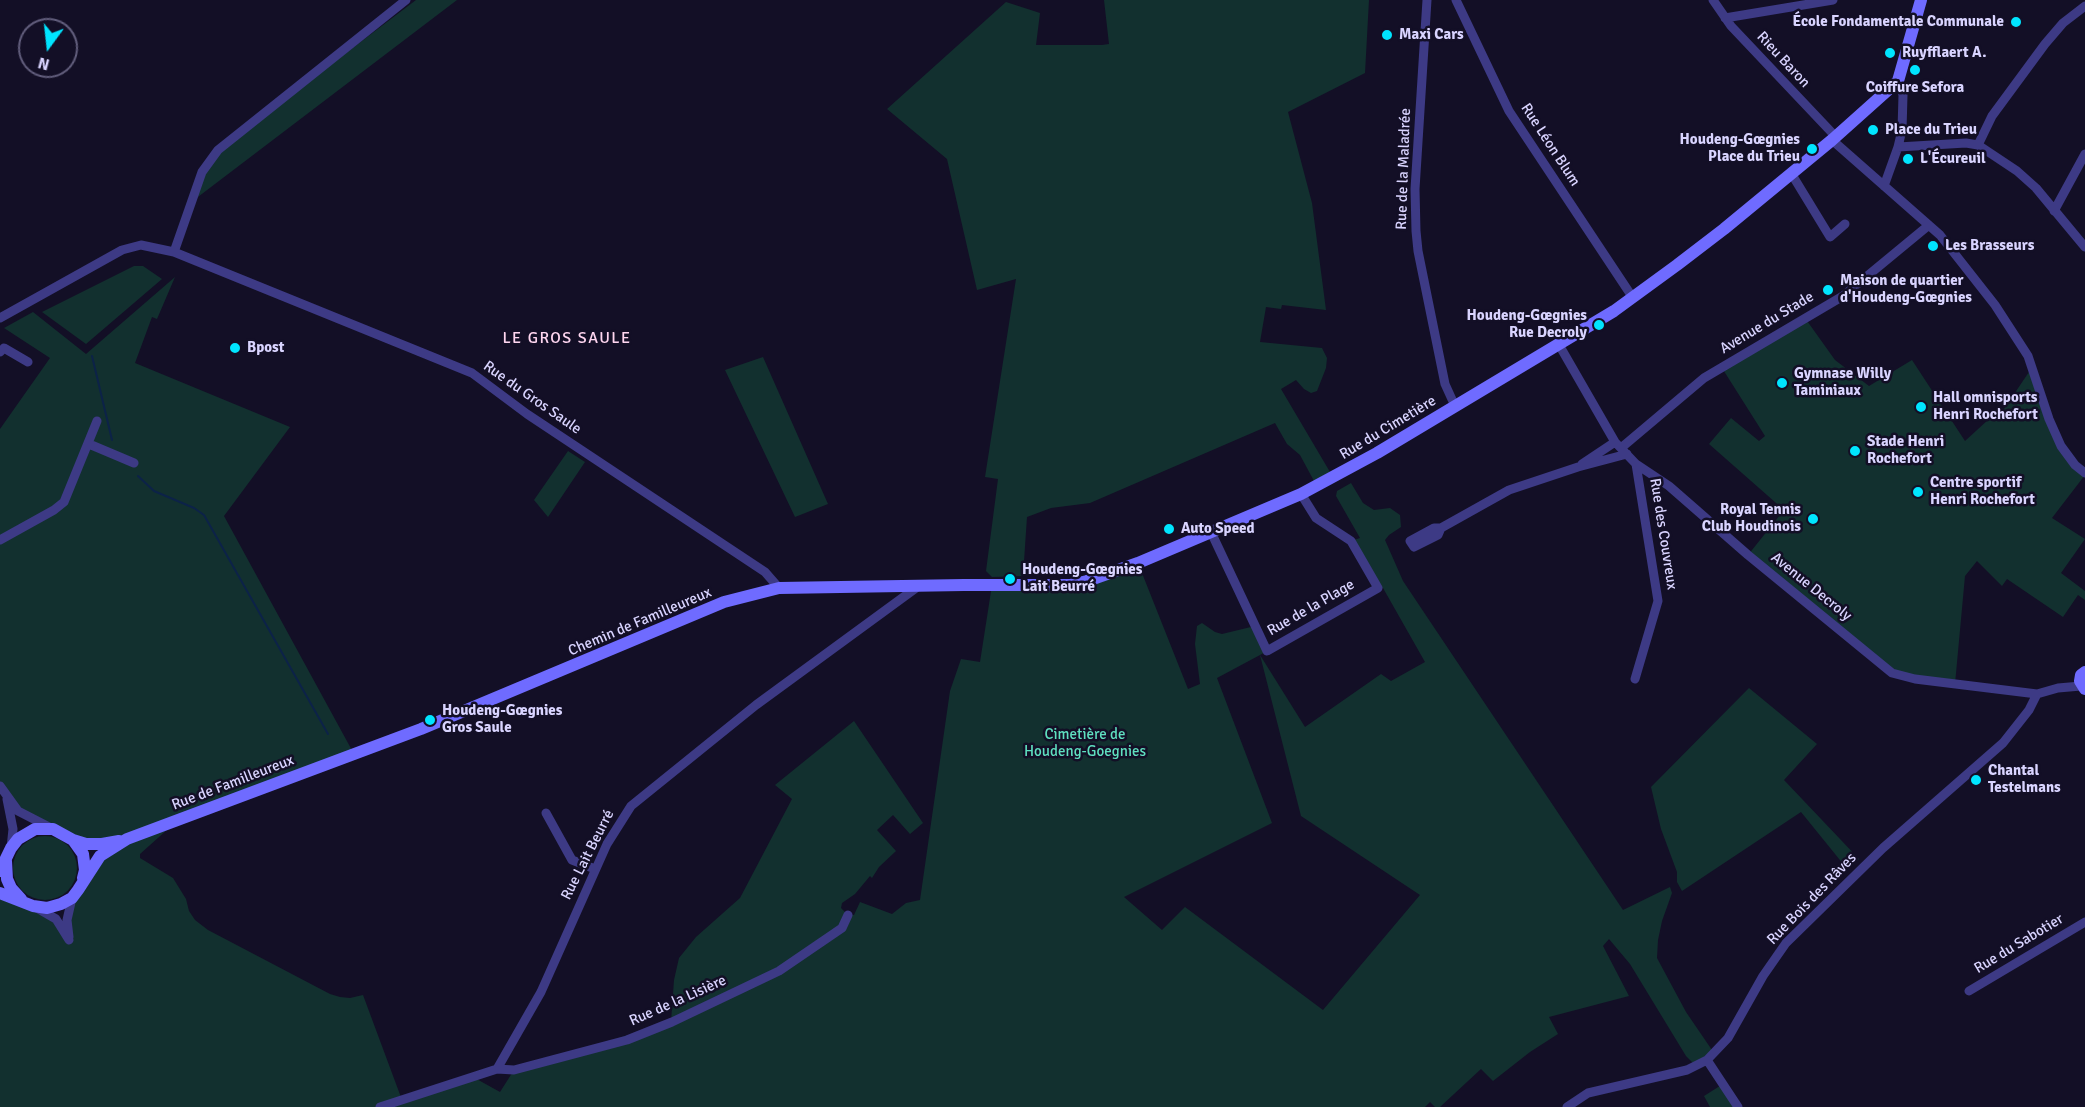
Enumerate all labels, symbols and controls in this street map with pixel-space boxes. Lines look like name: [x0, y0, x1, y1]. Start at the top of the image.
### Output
place label: École Fondamentale Communale: [1792, 13, 2004, 31]
marker: École Fondamentale Communale: [2009, 15, 2023, 29]
north arrow: [18, 18, 78, 78]
place label: Maxi Cars: [1399, 26, 1464, 44]
marker: Maxi Cars: [1380, 28, 1394, 42]
street label: Rieu Baron: [1753, 28, 1813, 92]
place label: Ruyfflaert A.: [1902, 44, 1987, 62]
marker: Ruyfflaert A.: [1883, 46, 1897, 60]
text: N: [36, 52, 52, 75]
marker: Coiffure Sefora: [1908, 63, 1922, 77]
place label: Coiffure Sefora: [1866, 79, 1964, 97]
street label: Rue Léon Blum: [1516, 100, 1584, 190]
street label: Rue de la Maladrée: [1393, 108, 1415, 230]
place label: Place du Trieu: [1885, 121, 1977, 139]
marker: Place du Trieu: [1866, 123, 1880, 137]
place label: Houdeng-Gœgnies Place du Trieu: [1680, 131, 1800, 166]
marker: Houdeng-Gœgnies Place du Trieu: [1805, 142, 1819, 156]
place label: L'Écureuil: [1920, 150, 1986, 168]
marker: L'Écureuil: [1901, 152, 1915, 166]
place label: Les Brasseurs: [1945, 237, 2034, 255]
marker: Les Brasseurs: [1926, 239, 1940, 253]
place label: Maison de quartier d'Houdeng-Gœgnies: [1840, 272, 1972, 307]
marker: Maison de quartier d'Houdeng-Gœgnies: [1821, 283, 1835, 297]
street label: Avenue du Stade: [1717, 288, 1817, 358]
place label: Houdeng-Gœgnies Rue Decroly: [1467, 307, 1587, 342]
marker: Houdeng-Gœgnies Rue Decroly: [1592, 318, 1606, 332]
district label: LE GROS SAULE: [502, 329, 632, 349]
place label: Bpost: [247, 339, 284, 357]
marker: Bpost: [228, 341, 242, 355]
street label: Rue du Gros Saule: [480, 357, 584, 439]
place label: Gymnase Willy Taminiaux: [1794, 365, 1891, 400]
marker: Gymnase Willy Taminiaux: [1775, 376, 1789, 390]
place label: Hall omnisports Henri Rochefort: [1933, 389, 2038, 424]
street label: Rue du Cimetière: [1336, 392, 1440, 464]
marker: Hall omnisports Henri Rochefort: [1914, 400, 1928, 414]
place label: Stade Henri Rochefort: [1867, 433, 1944, 468]
marker: Stade Henri Rochefort: [1848, 444, 1862, 458]
place label: Centre sportif Henri Rochefort: [1930, 474, 2035, 509]
street label: Rue des Couvreux: [1645, 477, 1681, 591]
marker: Centre sportif Henri Rochefort: [1911, 485, 1925, 499]
place label: Royal Tennis Club Houdinois: [1702, 501, 1801, 536]
marker: Royal Tennis Club Houdinois: [1806, 512, 1820, 526]
place label: Auto Speed: [1181, 520, 1255, 538]
marker: Auto Speed: [1162, 522, 1176, 536]
street label: Avenue Decroly: [1767, 549, 1855, 625]
place label: Houdeng-Gœgnies Lait Beurré: [1022, 561, 1142, 596]
marker: Houdeng-Gœgnies Lait Beurré: [1003, 572, 1017, 586]
street label: Rue de la Plage: [1264, 576, 1358, 640]
street label: Chemin de Familleureux: [566, 584, 714, 660]
place label: Houdeng-Gœgnies Gros Saule: [442, 702, 562, 737]
marker: Houdeng-Gœgnies Gros Saule: [423, 713, 437, 727]
park label: Cimetière de Houdeng-Goegnies: [1024, 726, 1146, 761]
street label: Rue de Familleureux: [169, 751, 297, 815]
place label: Chantal Testelmans: [1988, 762, 2061, 797]
marker: Chantal Testelmans: [1969, 773, 1983, 787]
street label: Rue Lait Beurré: [558, 807, 618, 903]
street label: Rue Bois des Râves: [1764, 849, 1860, 949]
street label: Rue du Sabotier: [1971, 910, 2067, 978]
street label: Rue de la Lisière: [627, 972, 729, 1030]

